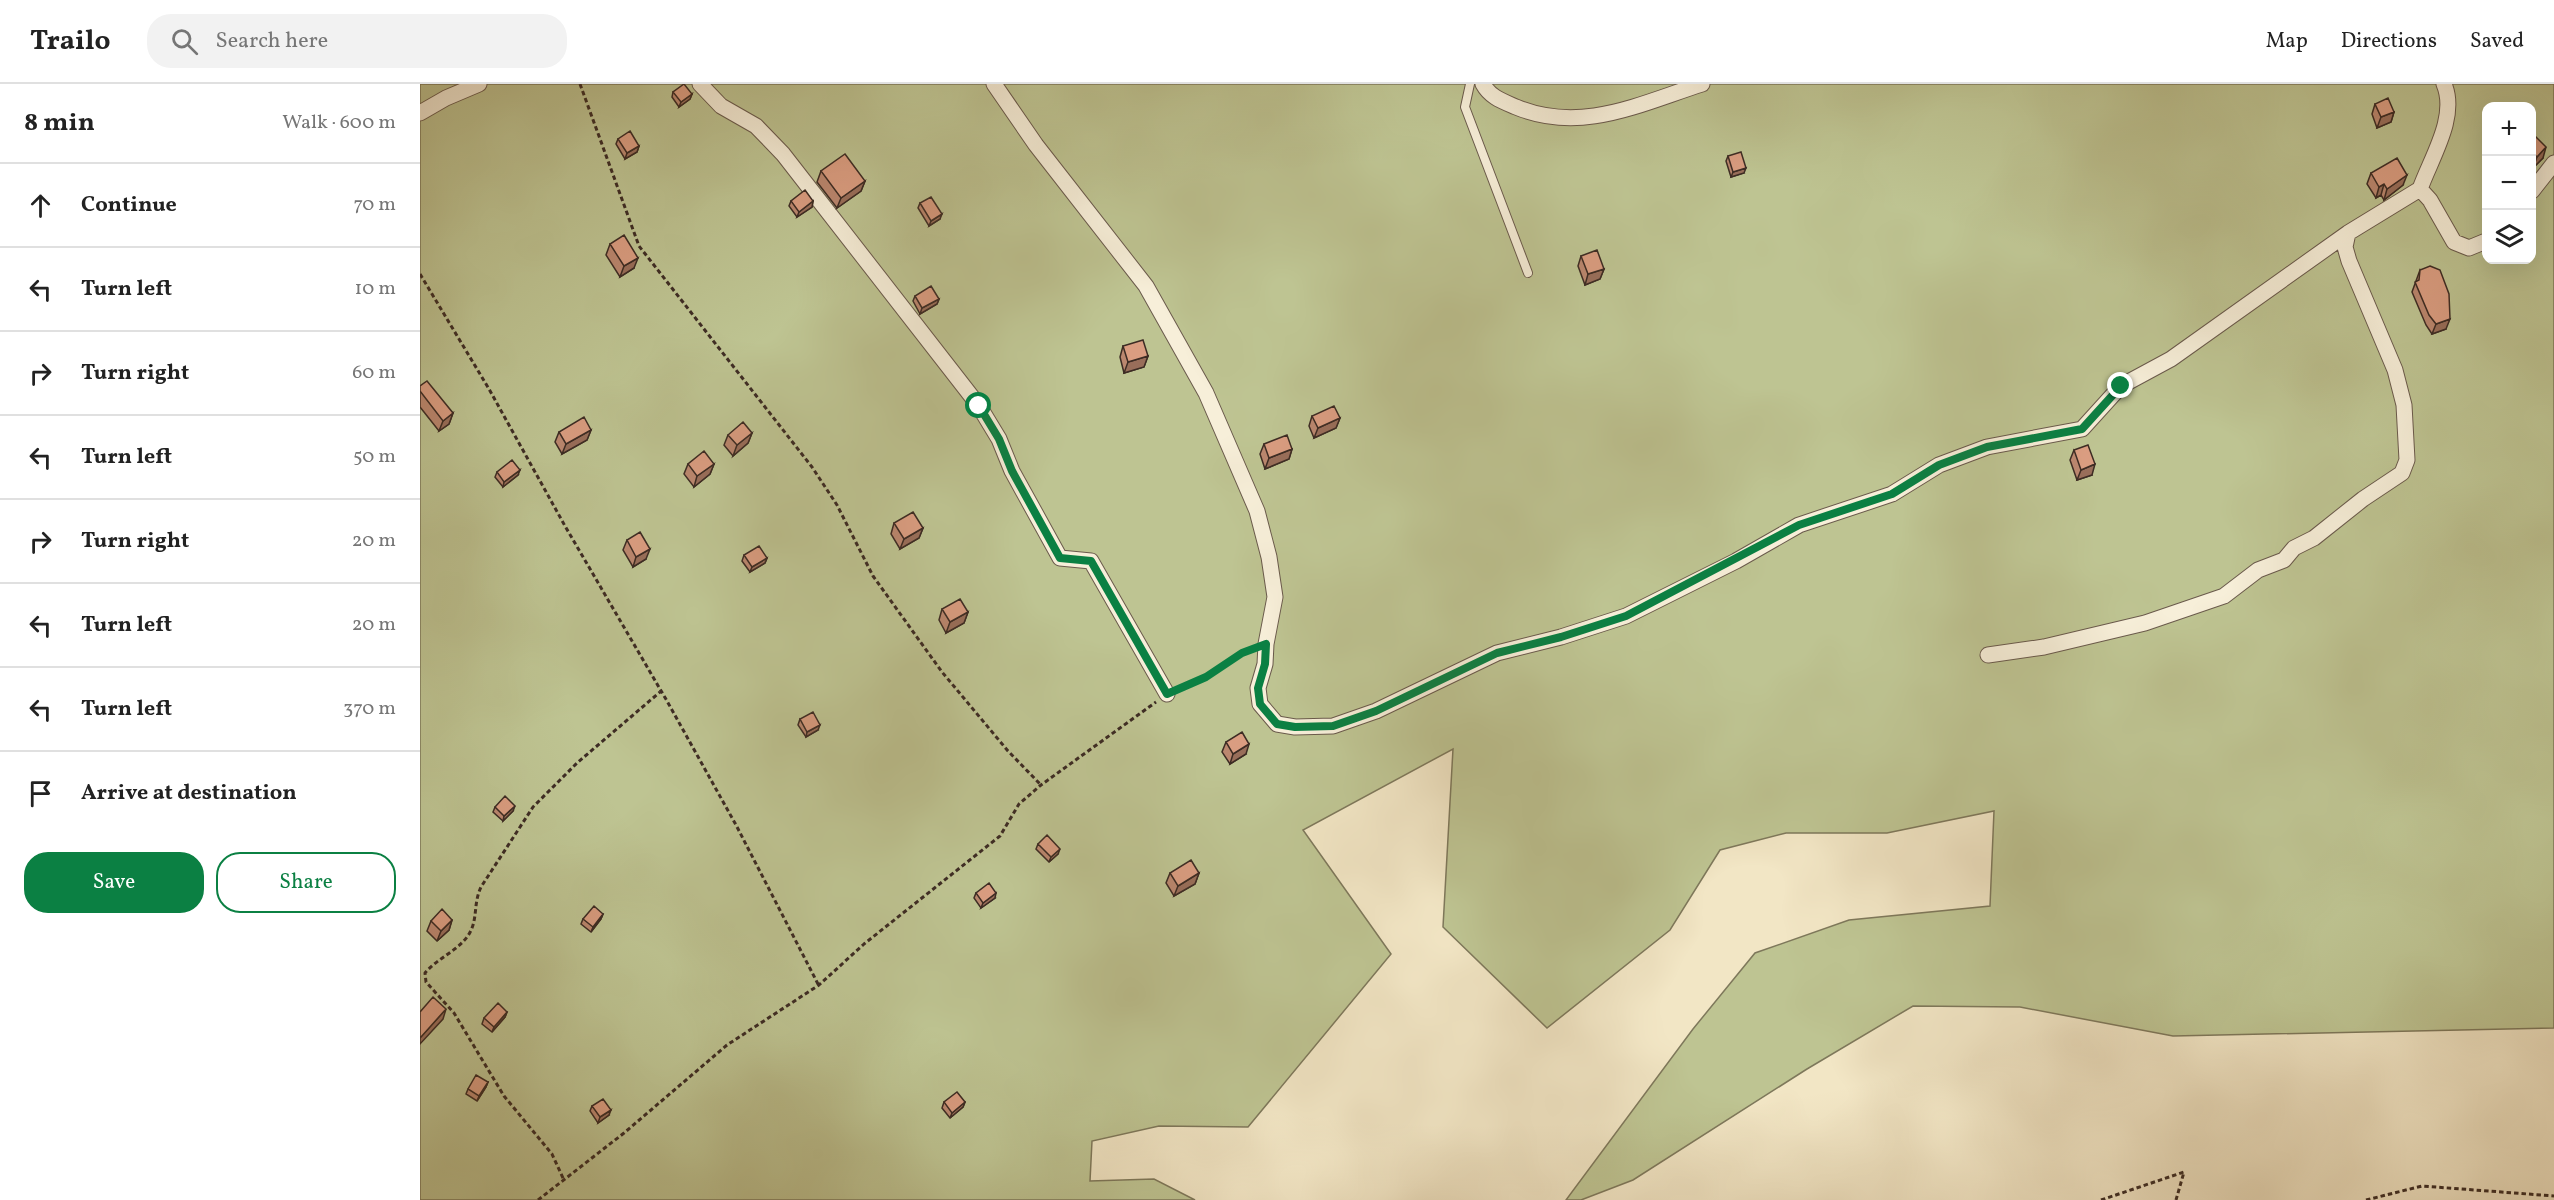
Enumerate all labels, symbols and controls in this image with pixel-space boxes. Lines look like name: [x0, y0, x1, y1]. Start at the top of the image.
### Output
search box: [147, 14, 567, 68]
text: Trailo: [30, 22, 111, 61]
icon: search: [168, 25, 201, 58]
text: Search here: [216, 26, 328, 57]
text: Map: [2266, 27, 2308, 56]
text: Directions: [2341, 27, 2437, 56]
text: Saved: [2470, 27, 2524, 56]
map controls: [2482, 102, 2536, 264]
button: +: [2482, 102, 2536, 156]
text: 8 min: [24, 105, 95, 141]
text: Walk · 600 m: [282, 109, 396, 137]
button: −: [2482, 156, 2536, 210]
icon: ahead: [24, 189, 57, 222]
text: Continue: [81, 190, 177, 221]
text: 70 m: [353, 191, 396, 219]
button: layers: [2482, 210, 2536, 264]
icon: left: [24, 273, 57, 306]
text: Turn left: [81, 274, 172, 305]
text: 10 m: [355, 275, 396, 303]
icon: right: [24, 357, 57, 390]
text: Turn right: [81, 358, 189, 389]
text: 60 m: [352, 359, 396, 387]
route end: [2107, 372, 2133, 398]
route start: [965, 392, 991, 418]
icon: left: [24, 441, 57, 474]
text: Turn left: [81, 442, 172, 473]
text: 50 m: [353, 443, 396, 471]
icon: right: [24, 525, 57, 558]
text: Turn right: [81, 526, 189, 557]
text: 20 m: [352, 527, 396, 555]
icon: left: [24, 609, 57, 642]
text: Turn left: [81, 610, 172, 641]
text: 20 m: [352, 611, 396, 639]
icon: left: [24, 693, 57, 726]
text: Turn left: [81, 694, 172, 725]
text: 370 m: [343, 695, 396, 723]
icon: arrive: [24, 777, 57, 810]
text: Arrive at destination: [81, 778, 297, 809]
button: Save: [24, 852, 204, 913]
button: Share: [216, 852, 396, 913]

